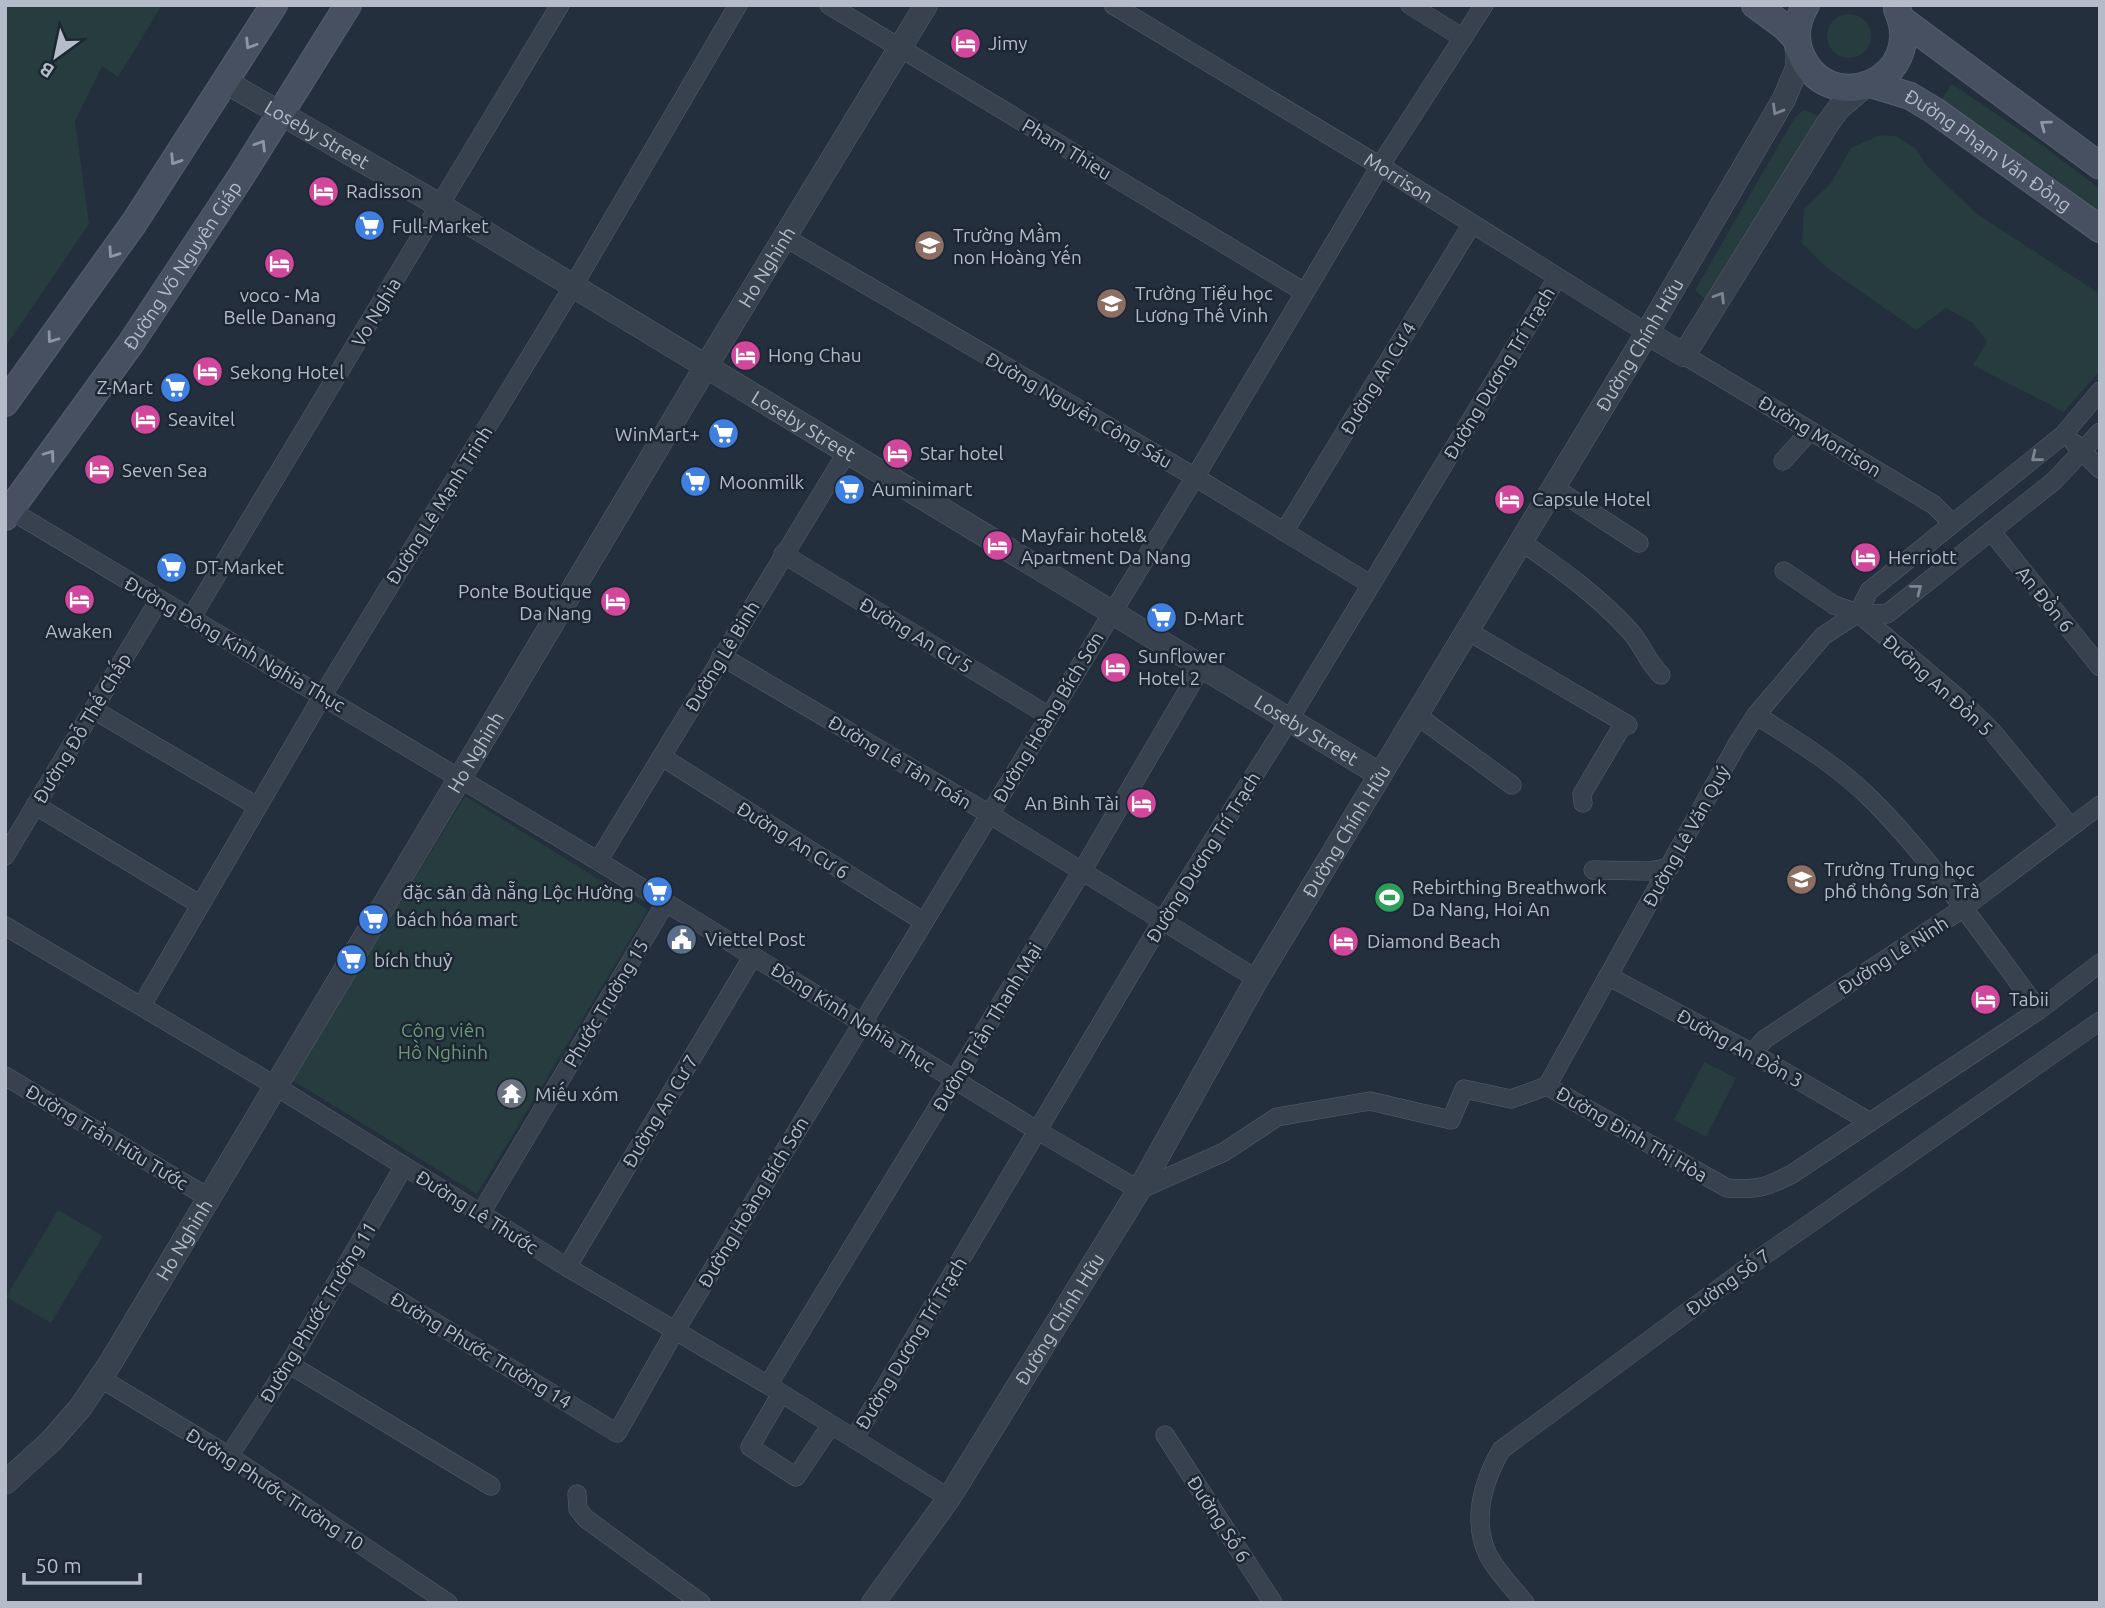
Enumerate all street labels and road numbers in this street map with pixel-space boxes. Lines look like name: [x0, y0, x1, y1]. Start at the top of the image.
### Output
street label: Đường Phạm Văn Đồng: [1901, 85, 2076, 216]
street label: Loseby Street: [261, 96, 374, 174]
street label: Pham Thieu: [1018, 114, 1116, 184]
street label: Morrison: [1360, 148, 1437, 207]
street label: Đường Võ Nguyên Giáp: [119, 177, 246, 354]
street label: Ho Nghinh: [734, 223, 799, 311]
street label: Vo Nghia: [347, 274, 405, 350]
street label: Đường Chính Hữu: [1591, 274, 1688, 415]
street label: Đường Dương Trí Trạch: [1439, 283, 1559, 463]
street label: Đường An Cư 4: [1336, 318, 1420, 438]
street label: Đường Nguyễn Công Sáu: [982, 346, 1177, 472]
street label: Loseby Street: [748, 386, 860, 466]
street label: Đường Morrison: [1755, 391, 1885, 481]
street label: Đường Lê Mạnh Trinh: [381, 422, 497, 588]
street label: An Đồn 6: [2012, 561, 2079, 636]
street label: Đường Đông Kinh Nghĩa Thục: [121, 572, 349, 716]
street label: Đường An Cư 5: [856, 593, 976, 677]
street label: Đường Lê Binh: [680, 597, 764, 715]
street label: Đường Hoàng Bích Sơn: [988, 628, 1108, 806]
street label: Đường An Đồn 5: [1878, 629, 1999, 740]
street label: Đường Đỗ Thế Chấp: [27, 648, 135, 807]
street label: Loseby Street: [1251, 690, 1363, 770]
street label: Ho Nghinh: [443, 708, 508, 797]
street label: Đường Lê Tân Toán: [825, 711, 975, 813]
street label: Đường Chính Hữu: [1298, 761, 1395, 901]
street label: Đường Lê Văn Quý: [1638, 762, 1734, 910]
street label: Đường Dương Trí Trạch: [1142, 768, 1264, 946]
street label: Đường An Cư 6: [733, 797, 853, 883]
street label: Đường Lê Ninh: [1834, 911, 1952, 999]
street label: Phước Trường 15: [559, 935, 653, 1071]
street label: Đường Trần Thanh Mại: [927, 938, 1046, 1115]
street label: Đông Kinh Nghĩa Thục: [767, 958, 939, 1076]
street label: Đường An Đồn 3: [1673, 1003, 1808, 1092]
street label: Đường An Cư 7: [618, 1051, 702, 1171]
street label: Đường Trần Hữu Tước: [22, 1078, 193, 1194]
street label: Đường Đinh Thị Hòa: [1552, 1082, 1712, 1186]
street label: Đường Hoàng Bích Sơn: [693, 1113, 813, 1291]
street label: Đường Lê Thước: [412, 1166, 542, 1258]
street label: Ho Nghinh: [151, 1195, 217, 1284]
street label: Đường Phước Trường 11: [255, 1218, 381, 1406]
street label: Đường Số 7: [1681, 1243, 1774, 1320]
street label: Đường Chính Hữu: [1011, 1249, 1108, 1389]
street label: Đường Dương Trí Trạch: [851, 1253, 971, 1433]
street label: Đường Phước Trường 14: [387, 1287, 575, 1413]
street label: Đường Phước Trường 10: [182, 1423, 368, 1555]
street label: Đường Số 6: [1183, 1471, 1256, 1566]

